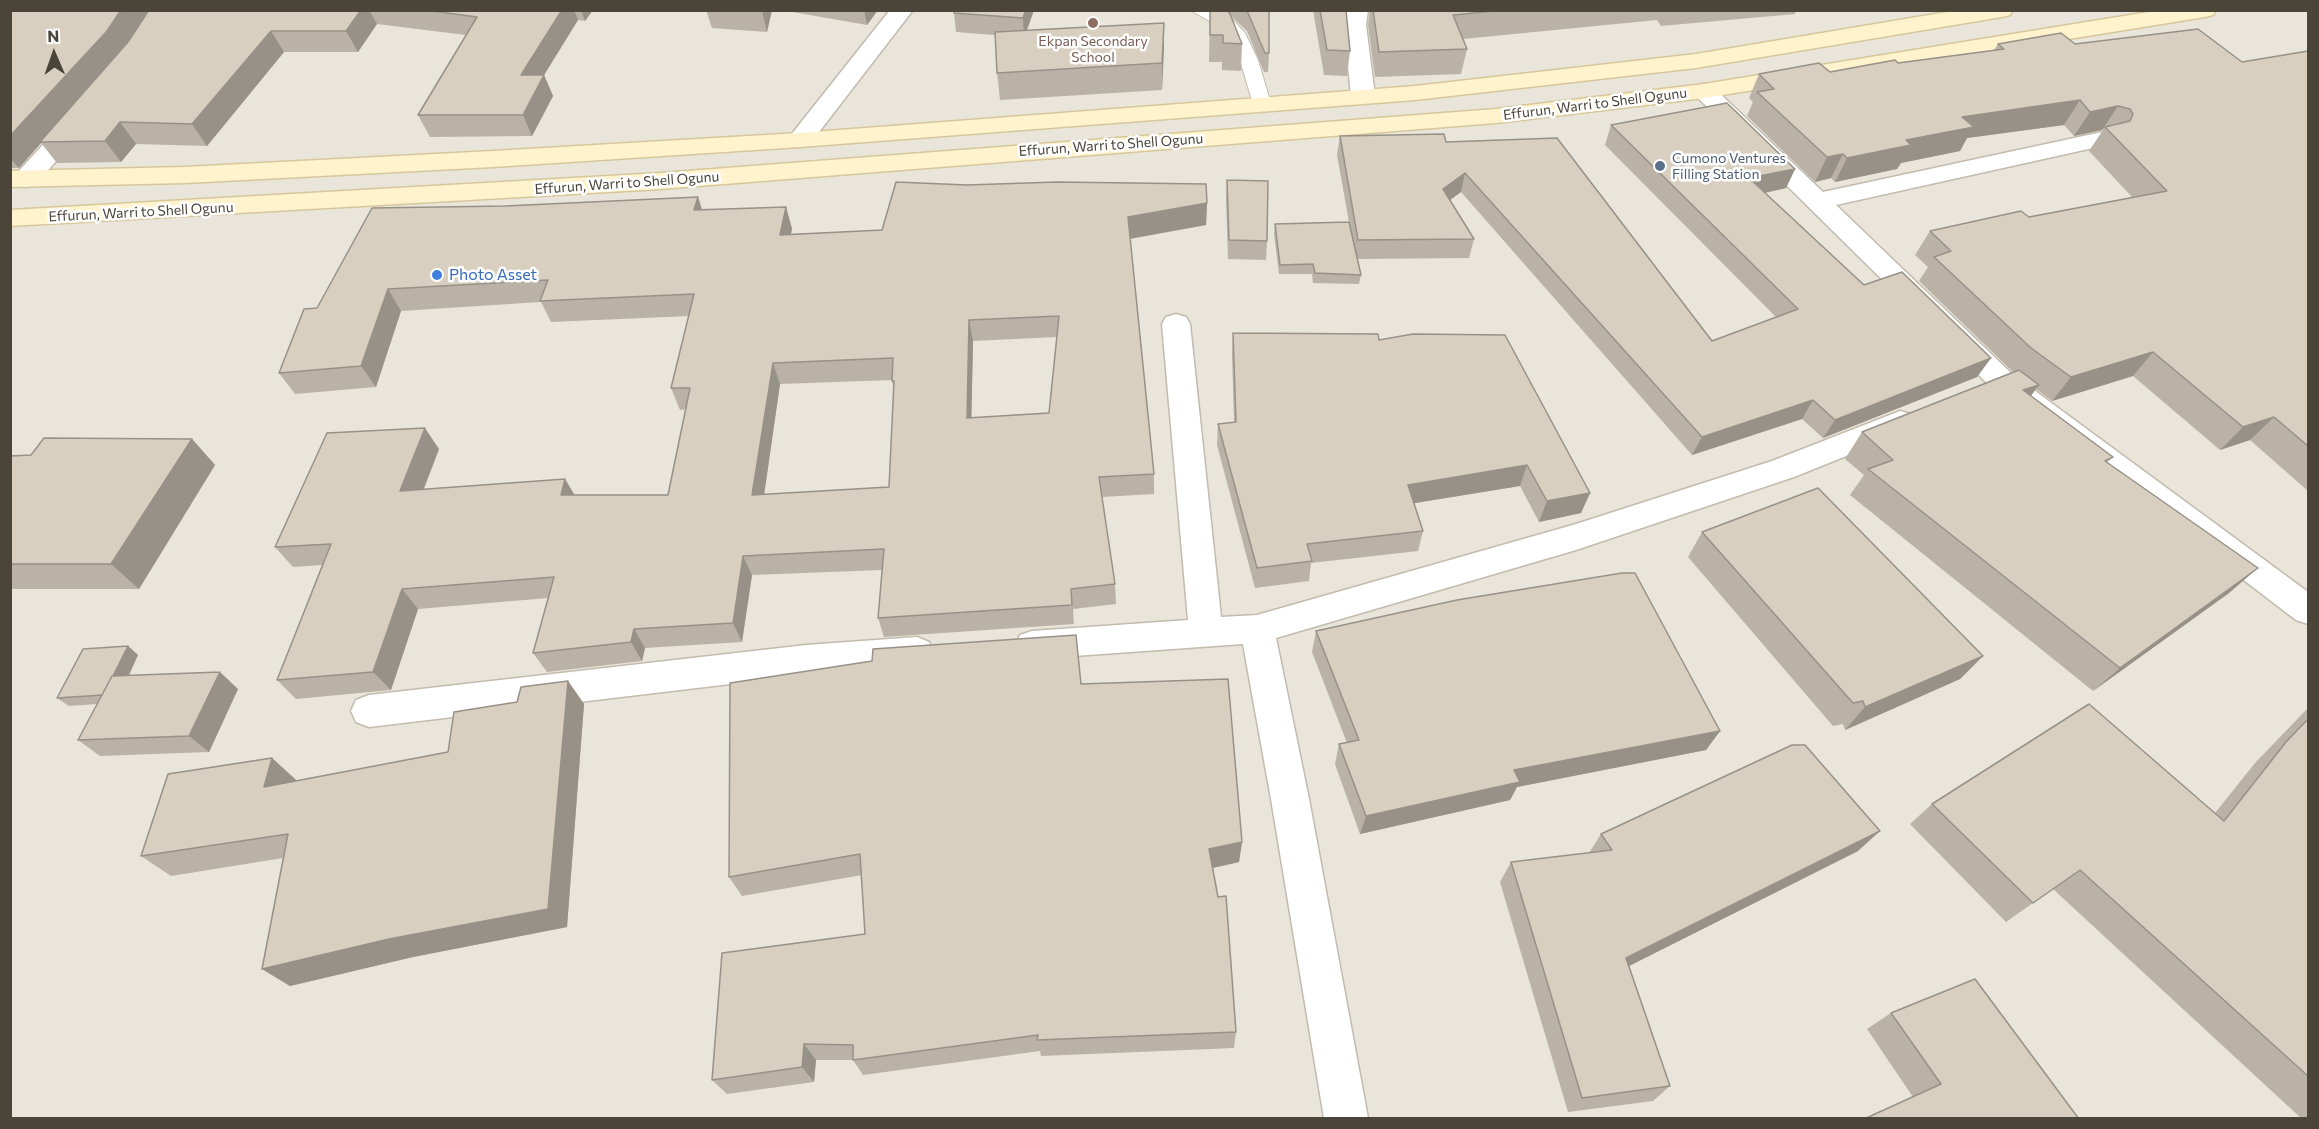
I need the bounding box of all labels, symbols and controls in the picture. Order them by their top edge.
marker: Ekpan Secondary School [1086,16,1100,30]
north arrow [24,24,84,84]
text: N [47,26,60,45]
place label: Ekpan Secondary School [1038,33,1148,66]
street label: Effurun, Warri to Shell Ogunu [1502,84,1688,124]
street label: Effurun, Warri to Shell Ogunu [1018,130,1204,160]
place label: Cumono Ventures Filling Station [1672,150,1786,182]
marker: Cumono Ventures Filling Station [1653,159,1667,173]
street label: Effurun, Warri to Shell Ogunu [534,168,720,198]
street label: Effurun, Warri to Shell Ogunu [48,199,234,225]
place label: Photo Asset [449,265,537,285]
marker: Photo Asset [430,268,444,282]

